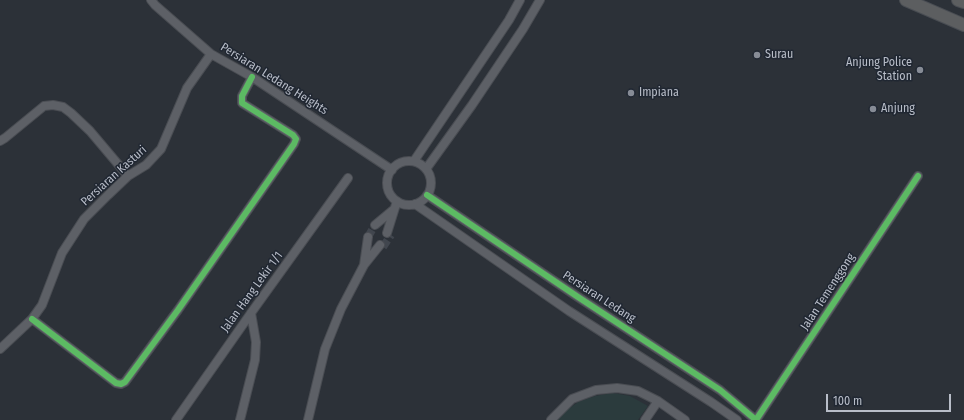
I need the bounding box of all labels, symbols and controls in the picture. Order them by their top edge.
street label: Persiaran Ledang Heights [218,40,330,118]
place label: Surau [765,48,793,62]
marker: Surau [752,50,762,60]
place label: Anjung Police Station [846,56,912,84]
marker: Anjung Police Station [915,65,925,75]
place label: Impiana [639,86,679,100]
marker: Impiana [626,88,636,98]
place label: Anjung [881,102,915,116]
marker: Anjung [868,104,878,114]
street label: Persiaran Kasturi [78,143,150,209]
street label: Jalan Hang Lekir 1/1 [218,249,286,335]
street label: Jalan Temenggong [798,251,858,333]
street label: Persiaran Ledang [560,268,638,326]
scale bar [828,386,953,412]
text: 100 m [833,394,862,408]

